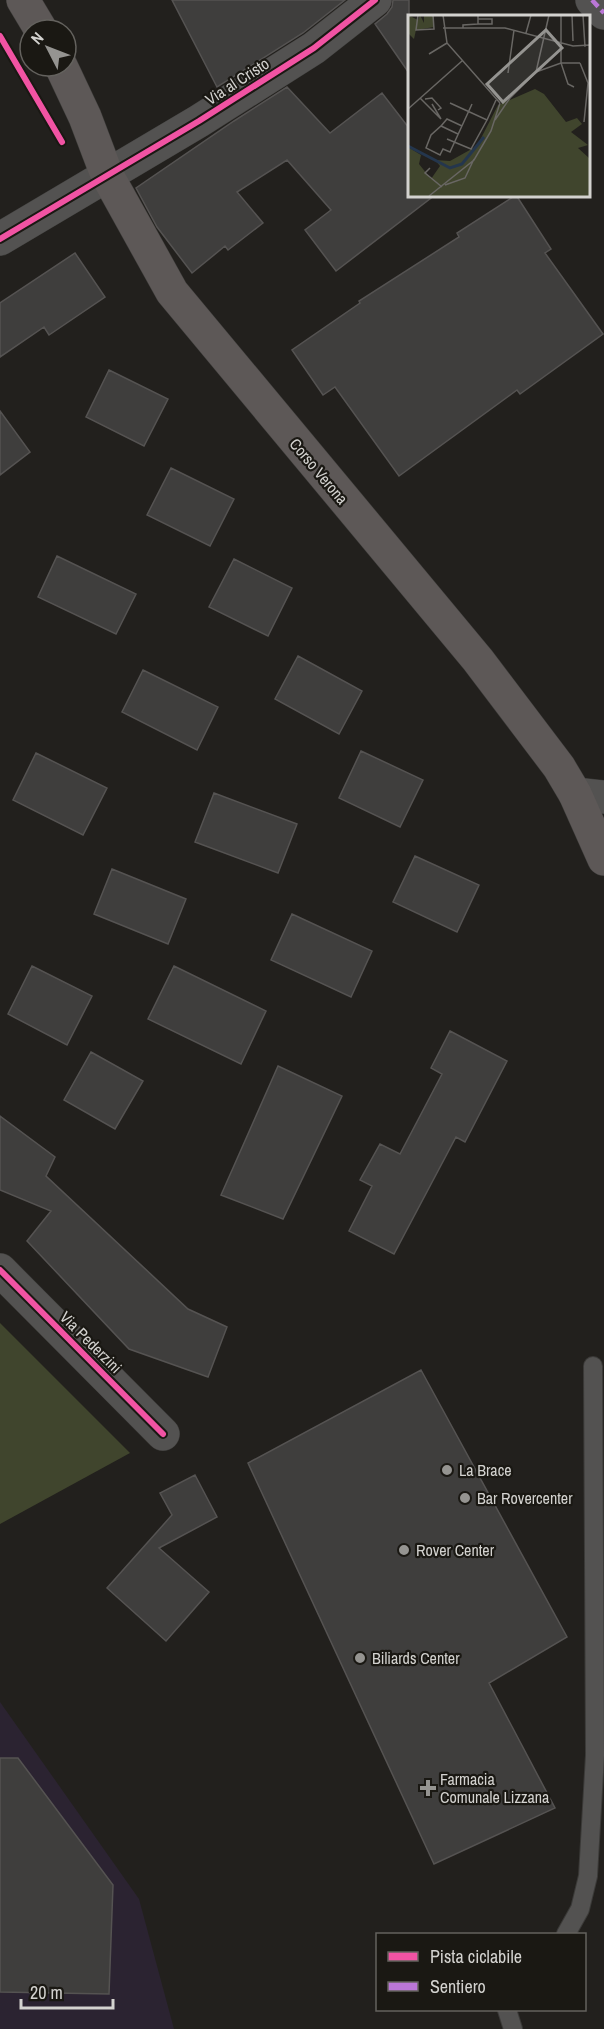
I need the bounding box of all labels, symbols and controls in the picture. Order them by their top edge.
inset map [408,15,589,196]
north arrow [18,18,78,78]
text: N [26,27,48,49]
street label: Via al Cristo [201,52,273,110]
street label: Corso Verona [285,433,354,509]
street label: Via Pederzini [55,1306,127,1378]
place label: La Brace [459,1459,512,1481]
marker: La Brace [440,1463,454,1477]
place label: Bar Rovercenter [477,1487,573,1509]
marker: Bar Rovercenter [458,1491,472,1505]
place label: Rover Center [416,1539,495,1561]
marker: Rover Center [397,1543,411,1557]
place label: Biliards Center [372,1647,460,1669]
marker: Biliards Center [353,1651,367,1665]
place label: Farmacia Comunale Lizzana [440,1768,550,1808]
marker: Farmacia Comunale Lizzana [421,1781,435,1795]
legend [376,1933,586,2011]
text: Pista ciclabile [430,1944,522,1969]
scale bar [21,1972,112,2010]
text: Sentiero [430,1974,486,1999]
text: 20 m [30,1980,63,2005]

